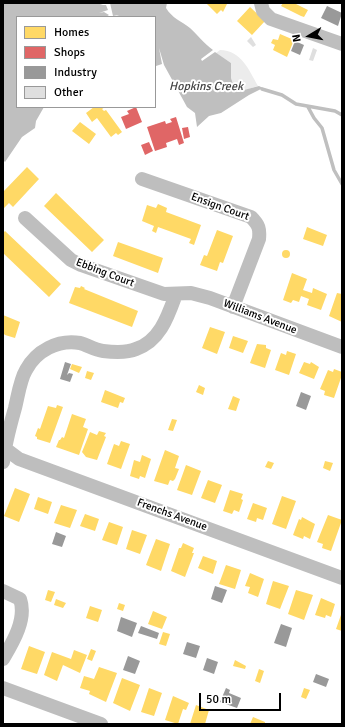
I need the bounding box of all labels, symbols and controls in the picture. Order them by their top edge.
legend [16,16,156,108]
north arrow [289,16,329,56]
text: Homes [54,25,89,40]
text: N [290,33,304,43]
text: Shops [54,45,85,60]
text: Industry [54,65,97,80]
water label: Hopkins Creek [169,80,243,94]
text: Other [54,85,83,100]
street label: Ensign Court [189,190,251,224]
street label: Ebbing Court [74,256,136,290]
street label: Williams Avenue [221,297,299,337]
street label: Frenchs Avenue [135,496,209,534]
scale bar [201,685,283,711]
text: 50 m [206,692,231,707]

